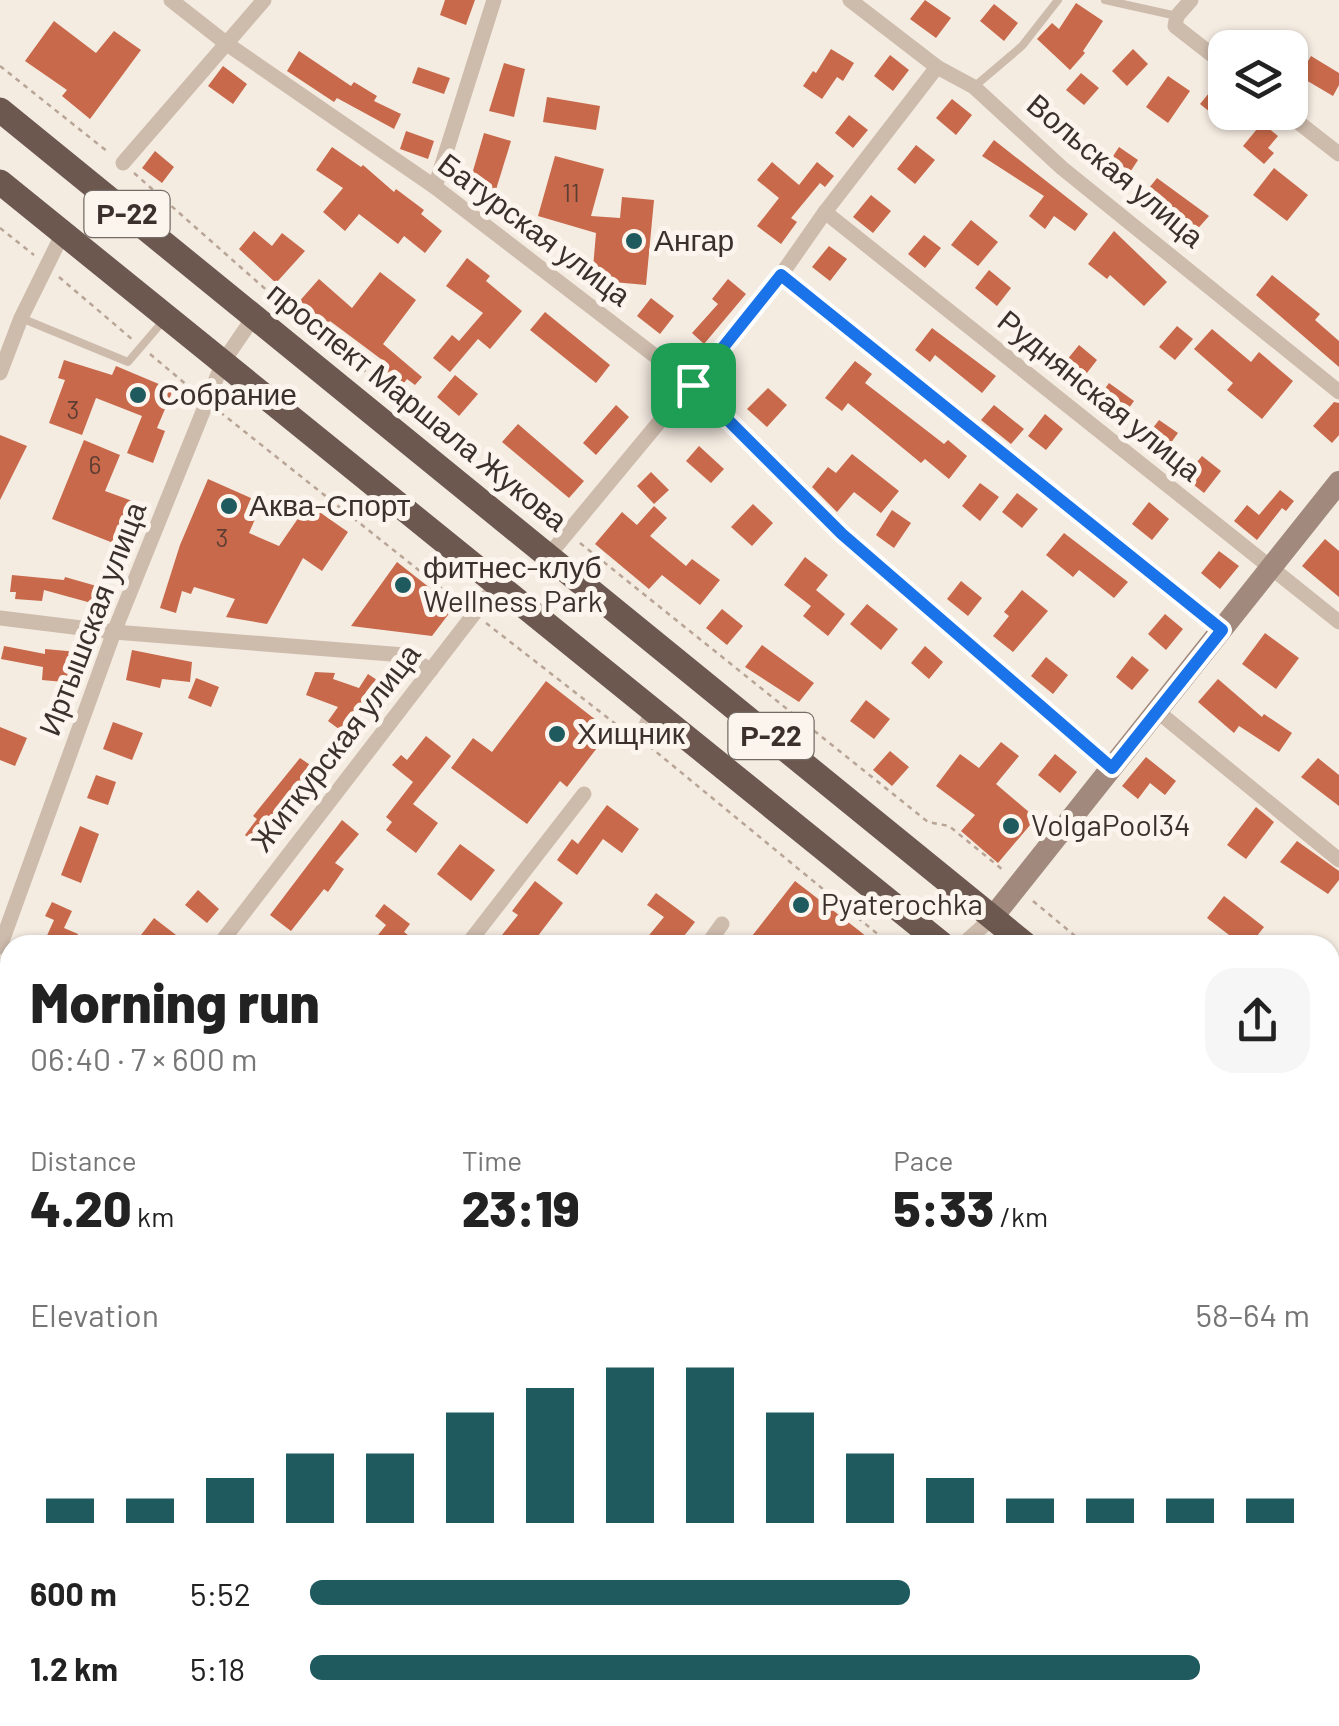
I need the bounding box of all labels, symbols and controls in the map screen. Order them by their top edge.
map controls [1208,30,1308,130]
button: layers [1208,30,1308,130]
street label: Вольская улица [1021,85,1212,254]
street label: Батурская улица [432,144,639,313]
house number: 11 [562,177,580,207]
road number: Р-22 [84,191,170,237]
place label: Ангар [654,221,734,257]
marker: Ангар [623,230,645,252]
street label: проспект Маршала Жукова [261,273,576,538]
street label: Руднянская улица [991,301,1209,488]
pin [651,343,736,428]
icon: arrive [666,358,721,413]
place label: Собрание [158,375,297,411]
marker: Собрание [127,384,149,406]
house number: 3 [67,394,79,424]
house number: 6 [89,449,101,479]
place label: Аква-Спорт [249,486,411,522]
marker: Аква-Спорт [218,495,240,517]
street label: Иртышская улица [30,496,152,740]
house number: 3 [216,522,228,552]
place label: фитнес-клуб Wellness Park [423,548,603,618]
marker: фитнес-клуб Wellness Park [392,574,414,596]
street label: Житкурская улица [242,636,427,858]
road number: Р-22 [728,713,814,759]
place label: Хищник [577,714,686,750]
marker: Хищник [546,723,568,745]
place label: VolgaPool34 [1031,806,1191,842]
marker: VolgaPool34 [1000,815,1022,837]
place label: Pyaterochka [821,885,983,921]
marker: Pyaterochka [790,894,812,916]
text: Morning run [30,968,320,1034]
button: share [1205,968,1310,1073]
text: 06:40 · 7 × 600 m [30,1039,258,1077]
text: Distance [30,1143,137,1177]
text: Time [462,1143,522,1177]
text: Pace [893,1143,954,1177]
text: 4.20 [30,1177,132,1237]
text: 23:19 [462,1177,580,1237]
text: 5:33 [893,1177,994,1237]
text: km [132,1199,174,1233]
text: /km [994,1199,1048,1233]
text: Elevation [30,1295,159,1333]
text: 58–64 m [1196,1295,1310,1333]
text: 600 m [30,1574,117,1612]
text: 5:52 [190,1574,251,1612]
text: 1.2 km [30,1649,118,1687]
text: 5:18 [190,1649,245,1687]

